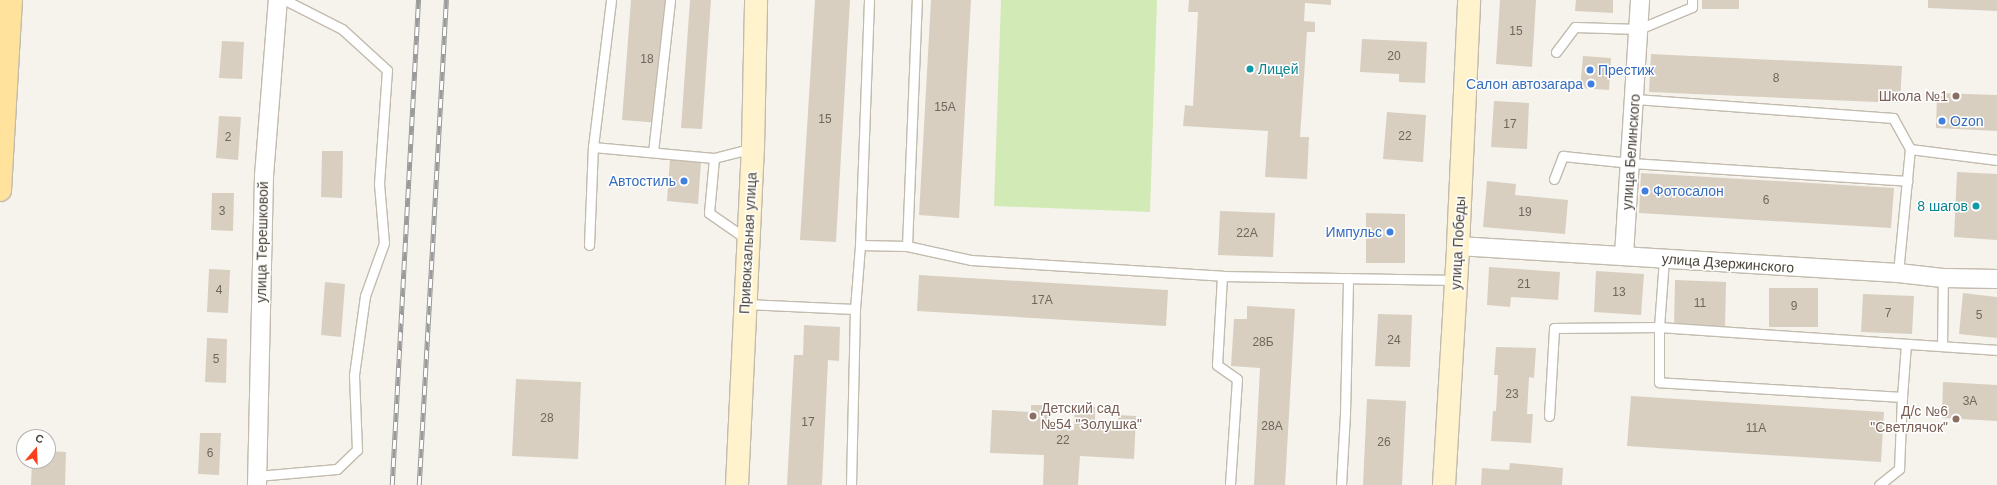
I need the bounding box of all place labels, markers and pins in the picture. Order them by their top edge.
place label: Лицей [1258,61,1298,77]
place label: Престиж [1598,62,1654,78]
marker: Лицей [1245,64,1255,74]
marker: Престиж [1585,65,1595,75]
place label: Салон автозагара [1466,76,1583,92]
marker: Салон автозагара [1586,79,1596,89]
place label: Школа №1 [1879,88,1948,104]
marker: Школа №1 [1951,91,1961,101]
place label: Ozon [1950,113,1983,129]
marker: Ozon [1937,116,1947,126]
place label: Автостиль [609,173,676,189]
marker: Автостиль [679,176,689,186]
place label: Фотосалон [1653,183,1724,199]
marker: Фотосалон [1640,186,1650,196]
place label: 8 шагов [1917,198,1968,214]
marker: 8 шагов [1971,201,1981,211]
place label: Импульс [1326,224,1382,240]
marker: Импульс [1385,227,1395,237]
place label: Детский сад №54 "Золушка" [1041,400,1142,432]
place label: Д/с №6 "Светлячок" [1870,403,1948,436]
marker: Детский сад №54 "Золушка" [1028,411,1038,421]
marker: Д/с №6 "Светлячок" [1951,414,1961,424]

